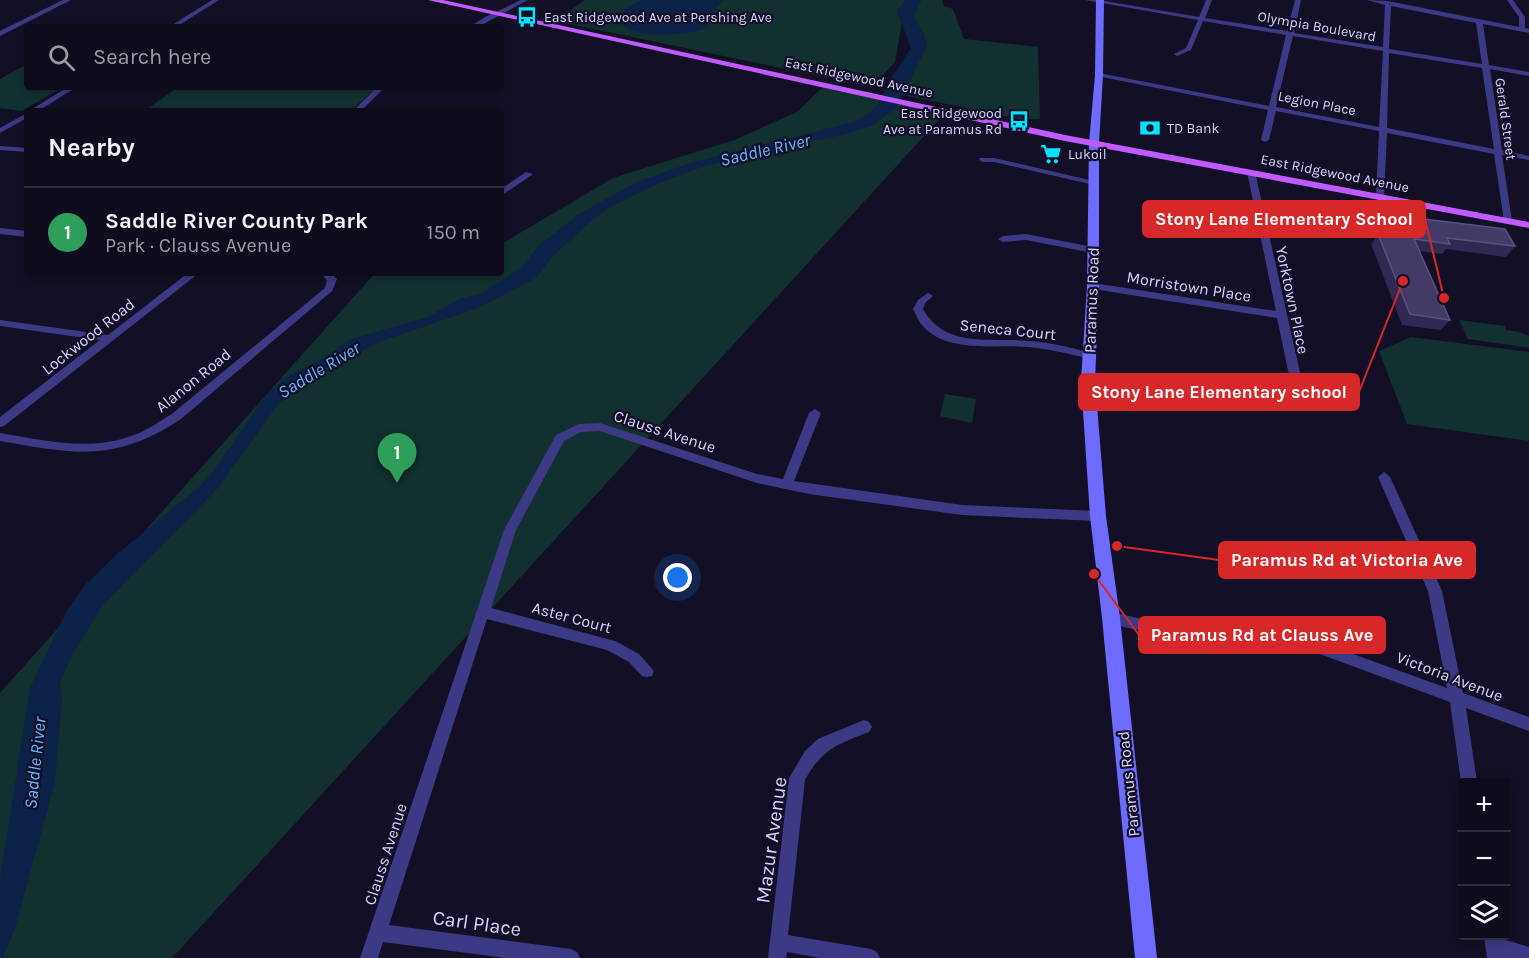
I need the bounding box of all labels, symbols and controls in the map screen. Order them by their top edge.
bus stop icon: East Ridgewood Ave at Pershing Ave [515,5,539,29]
street label: Olympia Boulevard [1256,8,1377,45]
place label: East Ridgewood Ave at Pershing Ave [544,9,772,26]
search box [24,24,504,90]
icon: search [45,41,78,74]
text: Search here [93,44,211,70]
street label: East Ridgewood Avenue [783,53,934,101]
street label: Gerald Street [1491,77,1520,161]
street label: Legion Place [1276,88,1357,119]
place label: East Ridgewood Ave at Paramus Rd [883,105,1002,138]
bus stop icon: East Ridgewood Ave at Paramus Rd [1007,109,1031,133]
bank icon: TD Bank [1138,116,1162,140]
place label: TD Bank [1167,120,1219,137]
water label: Saddle River [718,129,813,171]
text: Nearby [48,132,135,163]
supermarket icon: Lukoil [1039,142,1063,166]
place label: Lukoil [1068,146,1107,163]
street label: East Ridgewood Avenue [1259,151,1411,196]
callout: Stony Lane Elementary School [1143,201,1425,237]
text: Saddle River County Park [105,208,368,234]
text: Stony Lane Elementary School [1155,208,1413,230]
text: 1 [64,221,71,244]
text: 150 m [427,221,480,244]
text: Park · Clauss Avenue [105,234,291,257]
street label: Yorktown Place [1272,244,1313,356]
street label: Paramus Road [1080,247,1103,353]
street label: Morristown Place [1125,267,1252,306]
street label: Lockwood Road [38,294,139,379]
street label: Seneca Court [959,315,1057,344]
water label: Saddle River [274,336,365,403]
street label: Alanon Road [152,344,235,416]
callout: Stony Lane Elementary school [1079,374,1359,410]
text: Stony Lane Elementary school [1091,381,1347,403]
street label: Clauss Avenue [611,406,718,457]
pin: 1 [378,434,416,483]
callout: Paramus Rd at Victoria Ave [1219,542,1475,578]
text: Paramus Rd at Victoria Ave [1231,549,1463,571]
your location [663,563,692,592]
street label: Aster Court [530,598,614,637]
callout: Paramus Rd at Clauss Ave [1139,617,1385,653]
text: Paramus Rd at Clauss Ave [1151,624,1373,646]
street label: Victoria Avenue [1394,647,1506,706]
water label: Saddle River [19,715,51,810]
street label: Paramus Road [1114,730,1143,838]
street label: Mazur Avenue [751,775,792,905]
map controls [1457,778,1511,940]
button: + [1457,778,1511,832]
street label: Clauss Avenue [360,801,411,908]
button: − [1457,832,1511,886]
button: layers [1457,886,1511,940]
street label: Carl Place [431,906,523,941]

